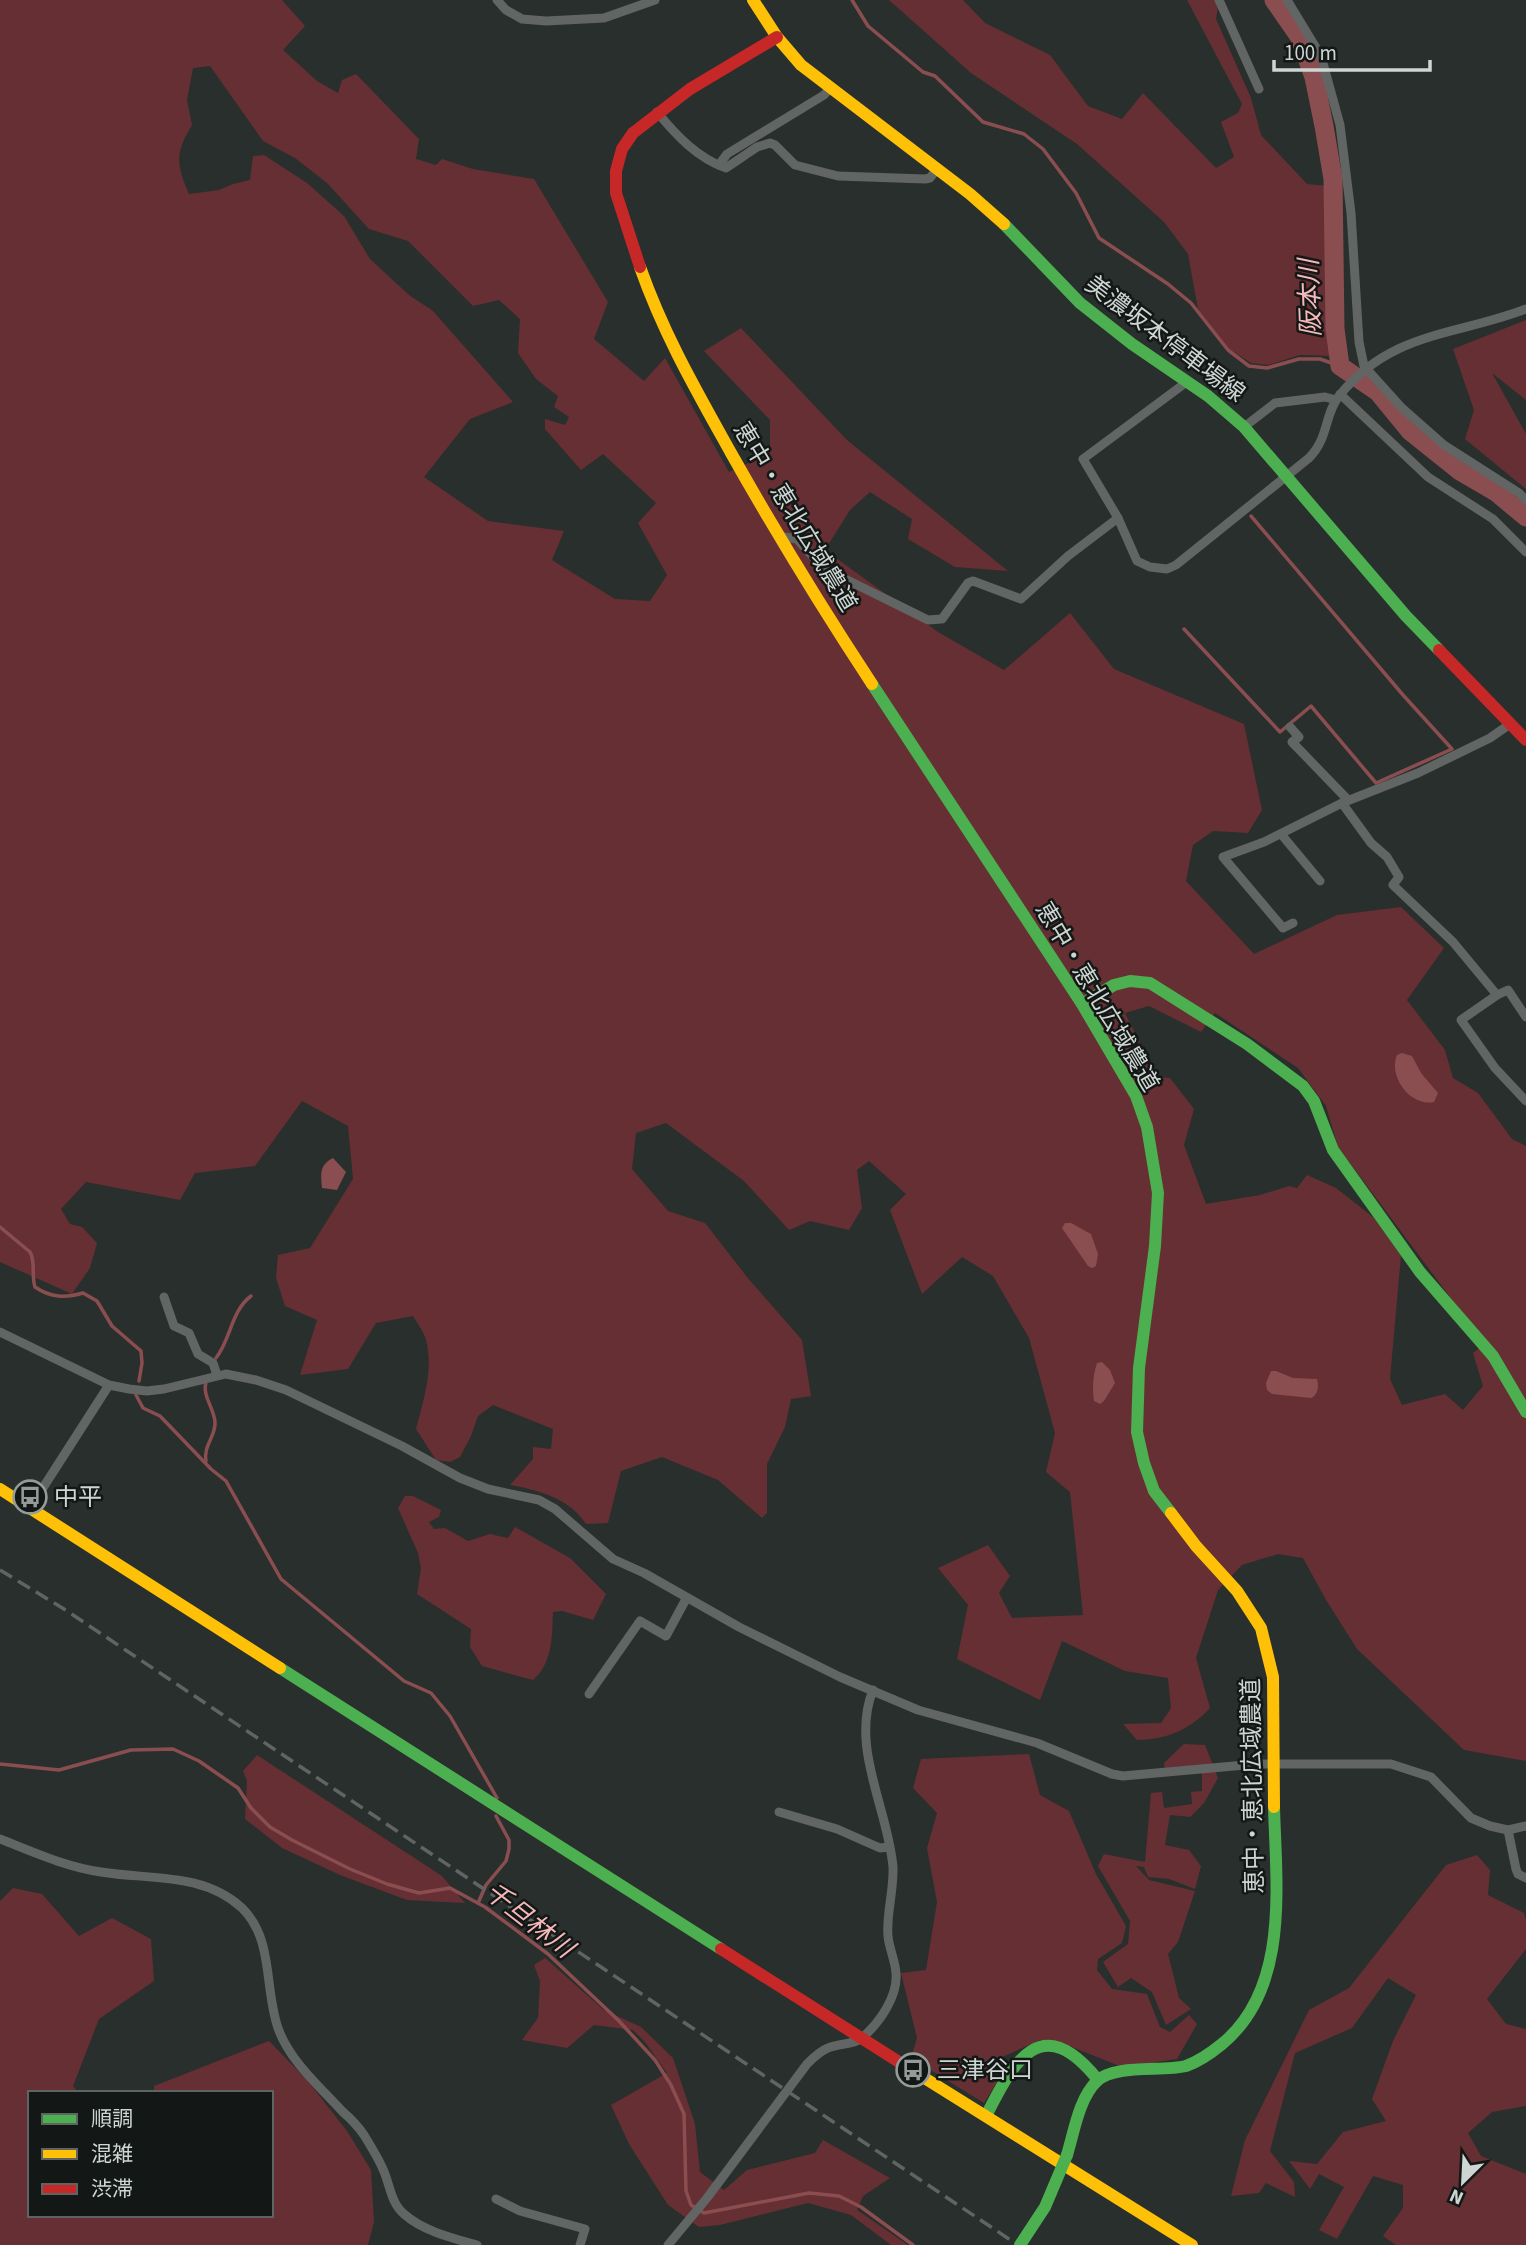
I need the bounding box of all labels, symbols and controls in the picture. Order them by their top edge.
scale bar [1274,28,1430,72]
text: 100 m [1284,38,1337,68]
water label: 阪本川 [1290,255,1330,338]
street label: 美濃坂本停車場線 [1078,267,1252,411]
street label: 恵中・恵北広域農道 [724,415,866,619]
street label: 恵中・恵北広域農道 [1026,895,1168,1099]
bus stop icon: 中平 [11,1478,49,1516]
place label: 中平 [54,1480,102,1515]
street label: 恵中・恵北広域農道 [1234,1678,1272,1894]
water label: 千旦林川 [477,1873,584,1968]
bus stop icon: 三津谷口 [894,2051,932,2089]
place label: 三津谷口 [937,2053,1033,2088]
legend [28,2091,273,2217]
text: 順調 [91,2104,133,2134]
text: 混雑 [91,2139,133,2169]
north arrow [1428,2147,1498,2217]
text: 渋滞 [91,2174,133,2204]
text: N [1445,2181,1468,2211]

